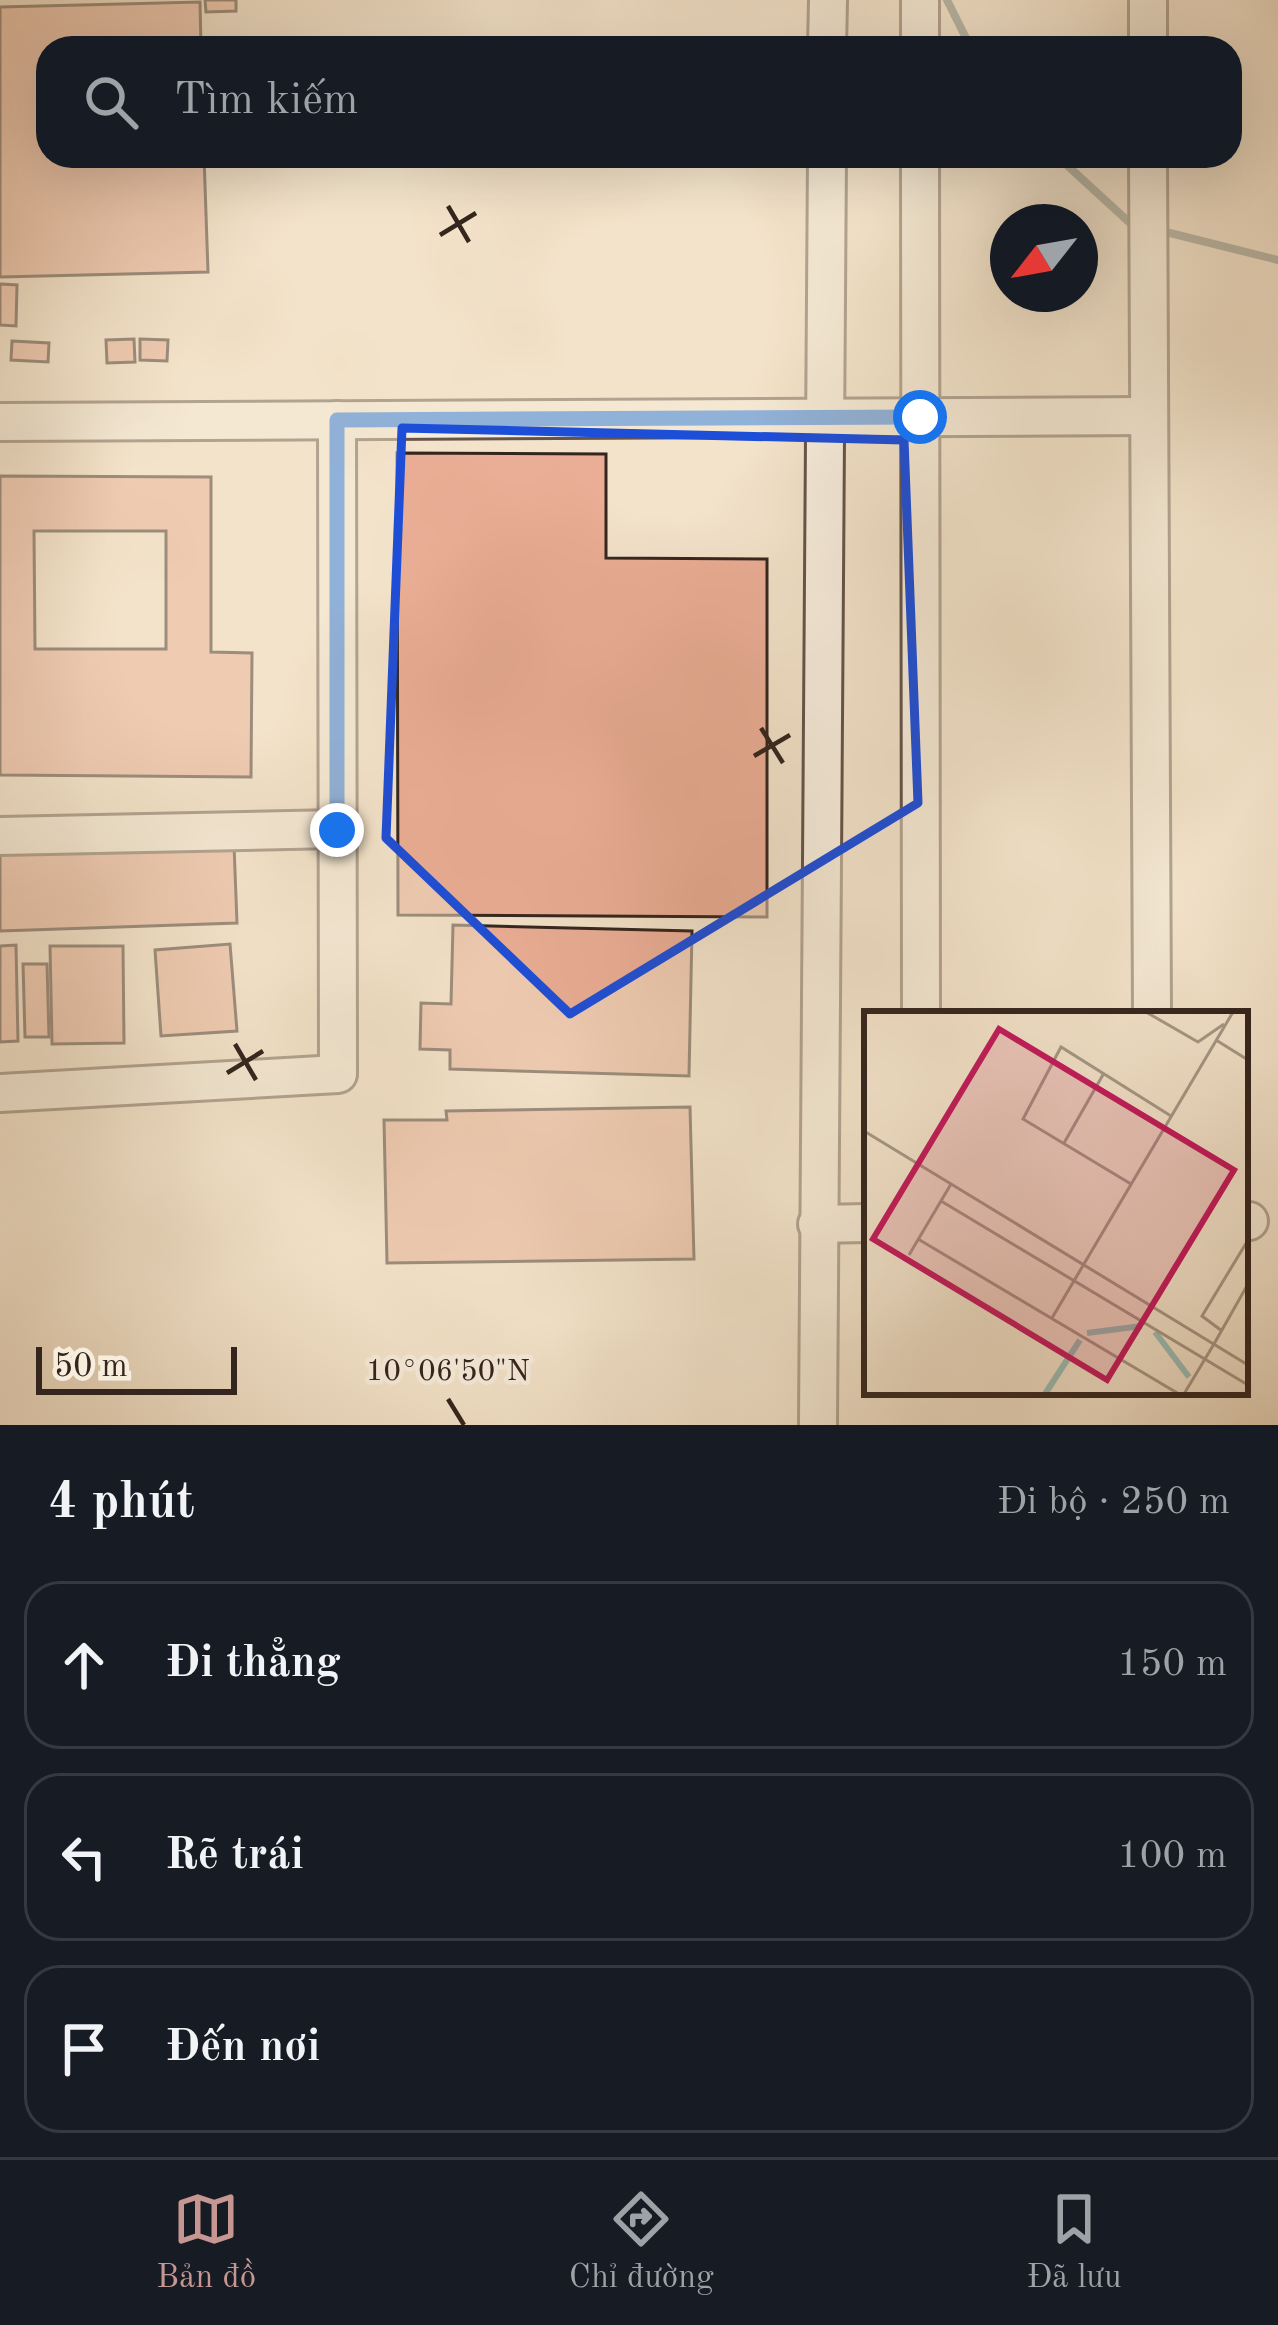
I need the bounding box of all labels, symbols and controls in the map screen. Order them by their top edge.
search box [36,36,1242,168]
icon: search [78,69,144,135]
text: Tìm kiếm [174,79,359,124]
north arrow [990,204,1098,312]
route start [893,390,947,444]
route end [310,803,364,857]
inset map [864,1011,1248,1395]
scale bar [36,1341,237,1394]
text: 50 m [54,1351,128,1384]
text: 10°06'50"N [366,1357,530,1387]
text: 4 phút [48,1478,195,1529]
text: Đi bộ · 250 m [997,1483,1230,1522]
icon: ahead [51,1632,117,1698]
text: Đi thẳng [165,1642,341,1687]
text: 150 m [1117,1645,1227,1684]
icon: left [51,1824,117,1890]
text: Rẽ trái [165,1834,304,1879]
text: 100 m [1117,1837,1227,1876]
icon: arrive [51,2016,117,2082]
text: Đến nơi [165,2026,320,2071]
tab: Bản đồ [156,2186,256,2299]
tab: Chỉ đường [569,2186,714,2299]
tab: Đã lưu [1027,2186,1122,2299]

